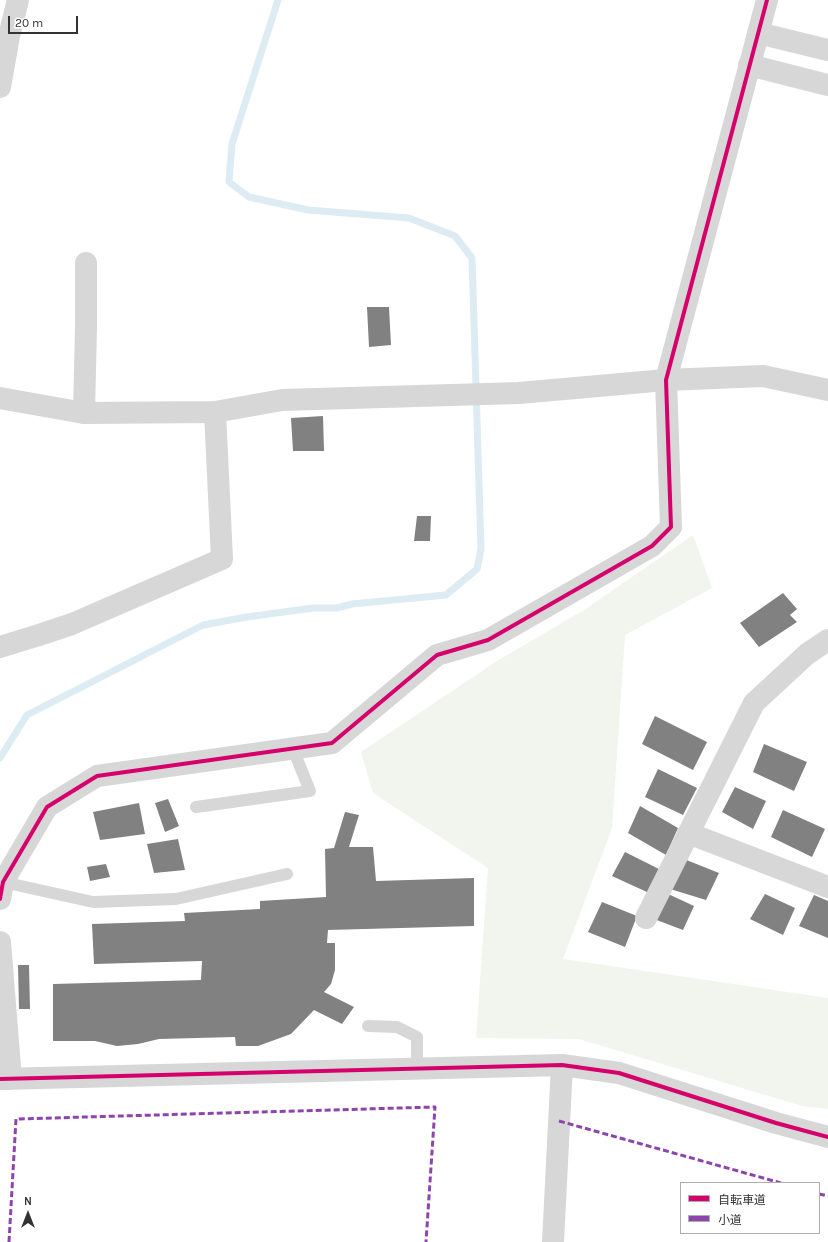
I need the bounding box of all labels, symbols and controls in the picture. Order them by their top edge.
scale bar [10,8,80,34]
text: 20 m [15,16,43,30]
legend [680,1182,820,1234]
text: 自転車道 [718,1193,766,1207]
north arrow [8,1194,48,1234]
text: N [24,1195,32,1208]
text: 小道 [718,1213,742,1227]

